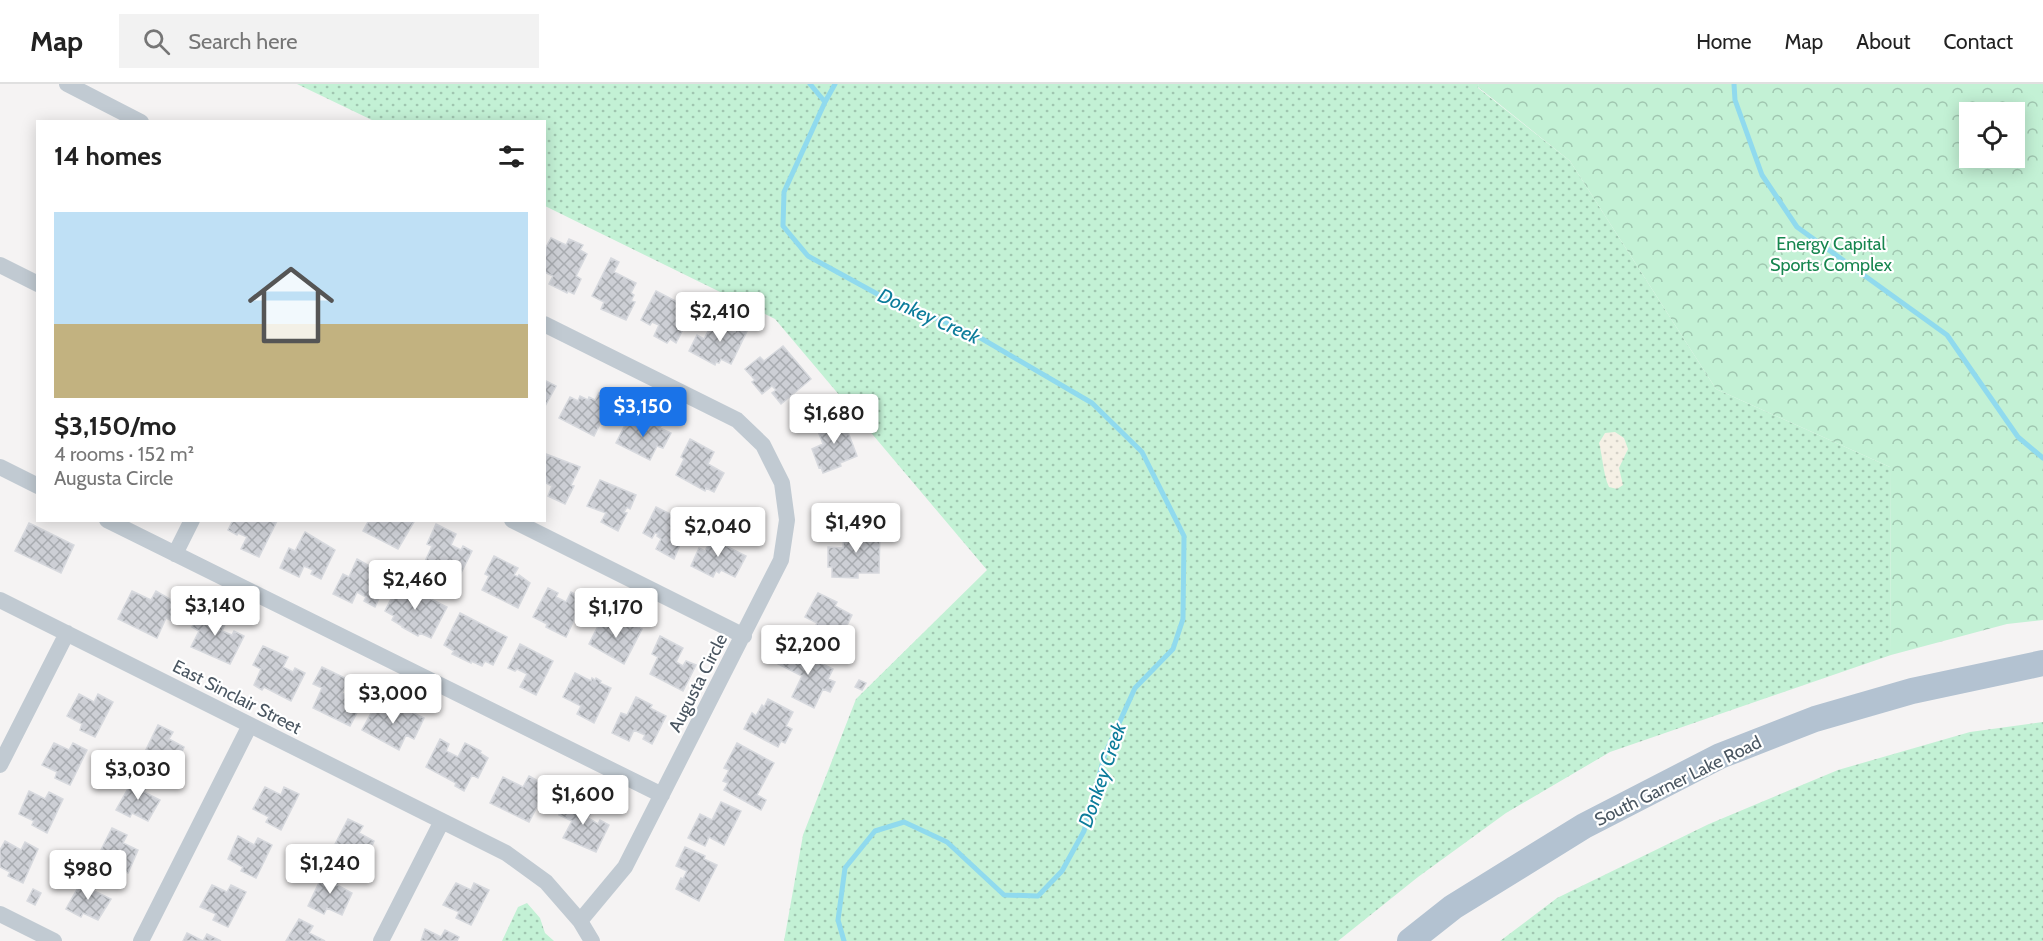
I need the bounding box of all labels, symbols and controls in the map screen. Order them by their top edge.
search box [119,14,539,68]
text: Map [30,24,83,58]
icon: search [140,25,173,58]
text: Search here [188,28,297,55]
text: Home [1696,29,1752,54]
text: Map [1785,29,1823,54]
text: About [1856,29,1910,54]
text: Contact [1943,29,2013,54]
map controls [1959,102,2025,168]
button: locate [1959,102,2025,168]
text: 14 homes [54,140,162,172]
icon: filters [495,140,528,173]
park label: Energy Capital Sports Complex [1770,233,1892,276]
icon: home [237,251,345,359]
water label: Donkey Creek [874,283,985,350]
pin: $2,410 [671,292,769,343]
text: $2,410 [690,299,750,323]
pin: $3,150 [594,387,692,438]
text: $3,150 [614,394,672,418]
pin: $1,680 [785,394,883,445]
text: $1,680 [803,401,865,425]
text: $3,150/mo [54,410,176,442]
text: 4 rooms · 152 m² [54,442,194,466]
text: Augusta Circle [54,466,173,490]
pin: $1,490 [807,503,905,554]
pin: $2,040 [669,507,767,558]
text: $1,490 [825,510,887,534]
text: $2,040 [684,514,752,538]
pin: $2,460 [366,560,464,611]
text: $2,460 [383,567,447,591]
pin: $3,140 [166,586,264,637]
pin: $1,170 [567,588,665,639]
text: $3,140 [185,593,245,617]
text: $1,170 [589,595,643,619]
pin: $2,200 [759,625,857,676]
street label: Augusta Circle [664,630,732,736]
text: $2,200 [775,632,841,656]
street label: East Sinclair Street [169,655,305,739]
pin: $3,000 [344,674,442,725]
text: $3,000 [358,681,428,705]
water label: Donkey Creek [1073,718,1132,830]
street label: South Garner Lake Road [1591,731,1765,831]
pin: $3,030 [89,750,187,801]
text: $3,030 [105,757,171,781]
pin: $1,600 [534,775,632,826]
text: $1,600 [551,782,615,806]
pin: $1,240 [281,844,379,895]
pin: $980 [52,850,124,901]
text: $1,240 [300,851,360,875]
text: $980 [63,857,113,881]

